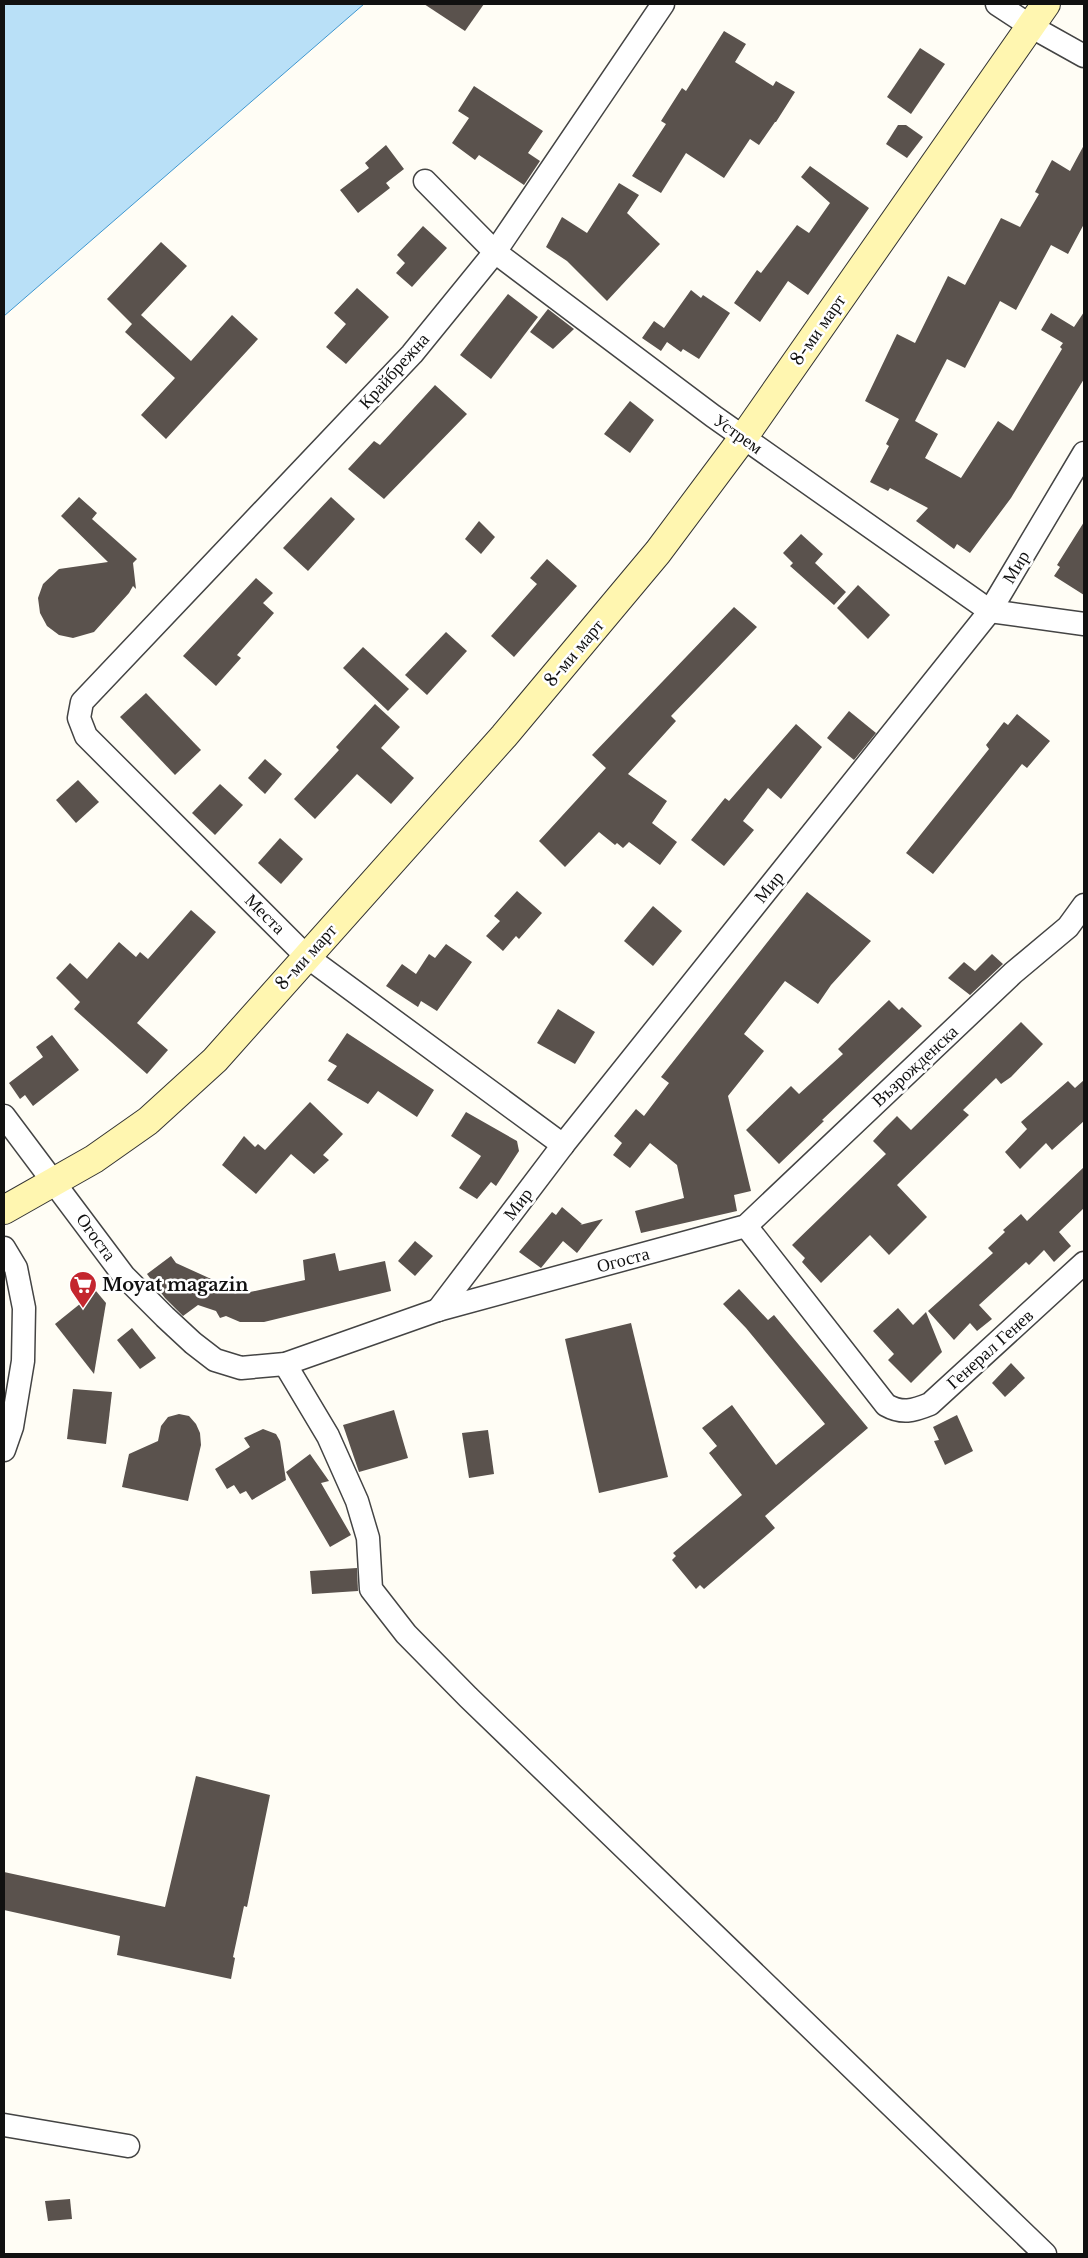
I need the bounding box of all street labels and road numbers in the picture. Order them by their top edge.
street label: 8-ми март [786,290,850,370]
street label: Крайбрежна [354,328,434,414]
street label: Устрем [709,409,767,459]
street label: Мир [998,546,1034,588]
street label: 8-ми март [539,615,609,691]
street label: Мир [750,867,788,907]
street label: Места [240,889,290,939]
street label: 8-ми март [271,919,341,995]
street label: Възрожденска [867,1021,963,1111]
street label: Мир [499,1184,537,1224]
street label: Огоста [71,1209,121,1265]
street label: Огоста [594,1242,652,1278]
street label: Генерал Генев [942,1304,1038,1394]

